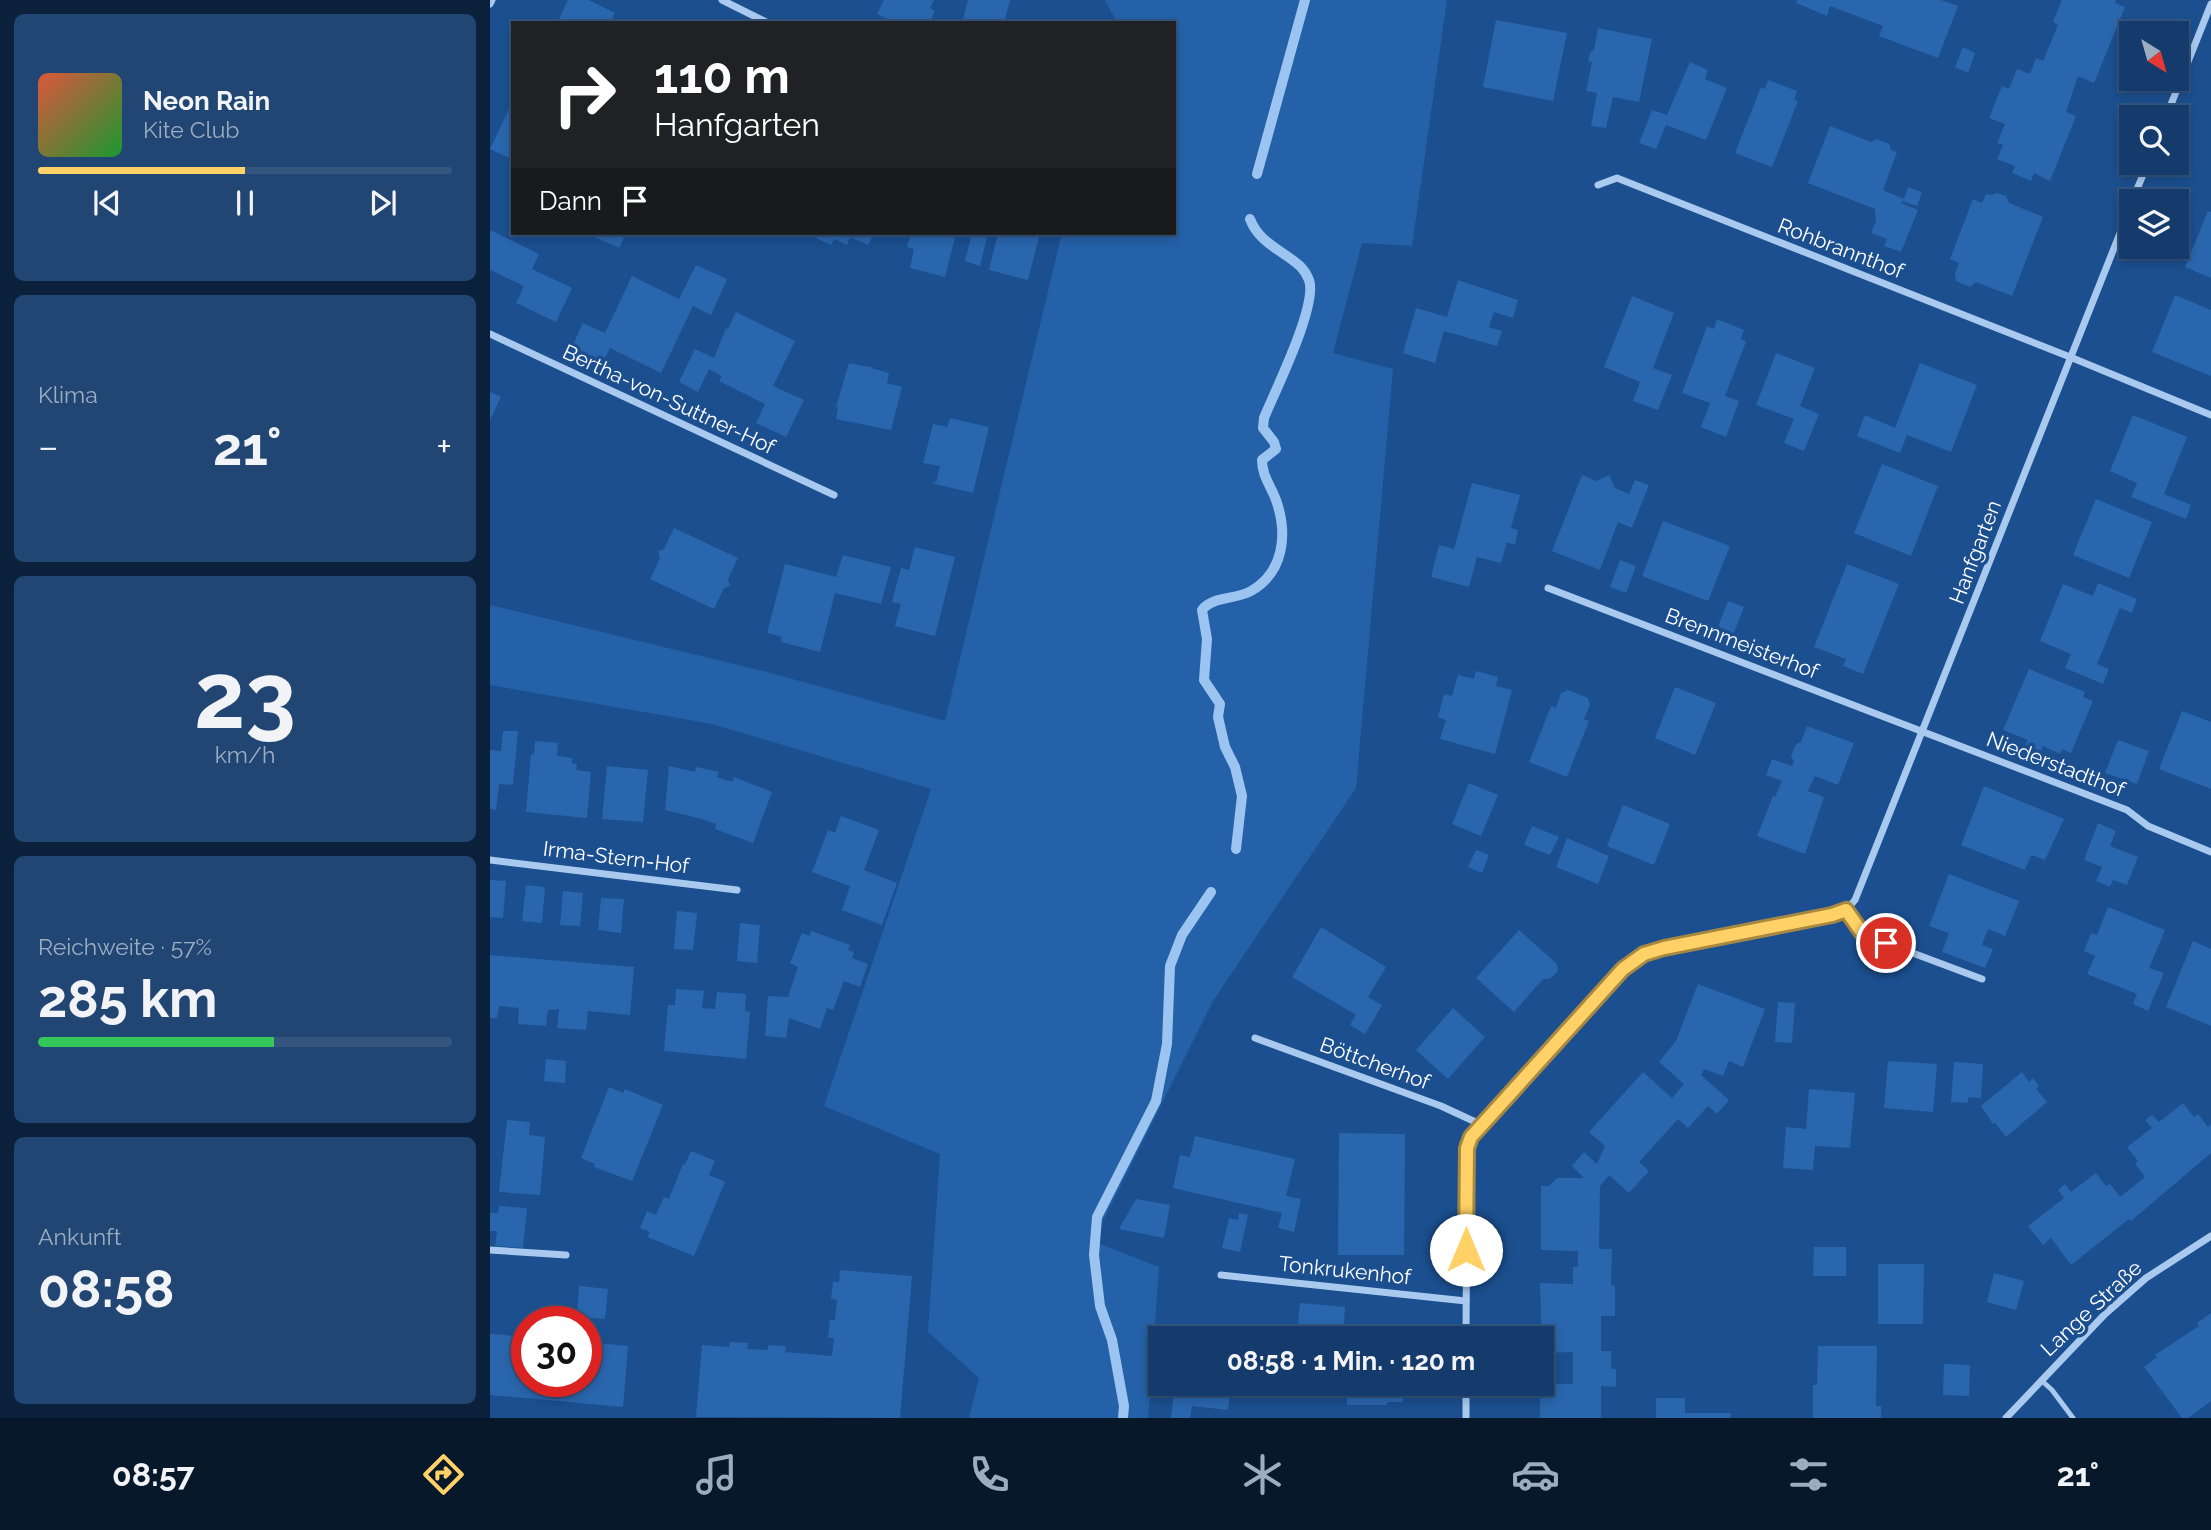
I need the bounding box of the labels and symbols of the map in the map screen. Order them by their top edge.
north arrow [2119,21,2189,91]
street label: Rohbrannthof [1775,213,1908,284]
street label: Bertha-von-Suttner-Hof [559,339,780,460]
street label: Hanfgarten [1944,497,2006,607]
street label: Brennmeisterhof [1662,602,1823,684]
street label: Niederstadthof [1983,726,2130,802]
street label: Irma-Stern-Hof [542,836,692,878]
pin [1856,913,1916,973]
street label: Böttcherhof [1317,1032,1434,1095]
position arrow [1429,1213,1503,1287]
street label: Tonkrukenhof [1278,1251,1413,1289]
street label: Lange Straße [2035,1255,2147,1361]
speed limit sign: 30 [511,1306,602,1397]

